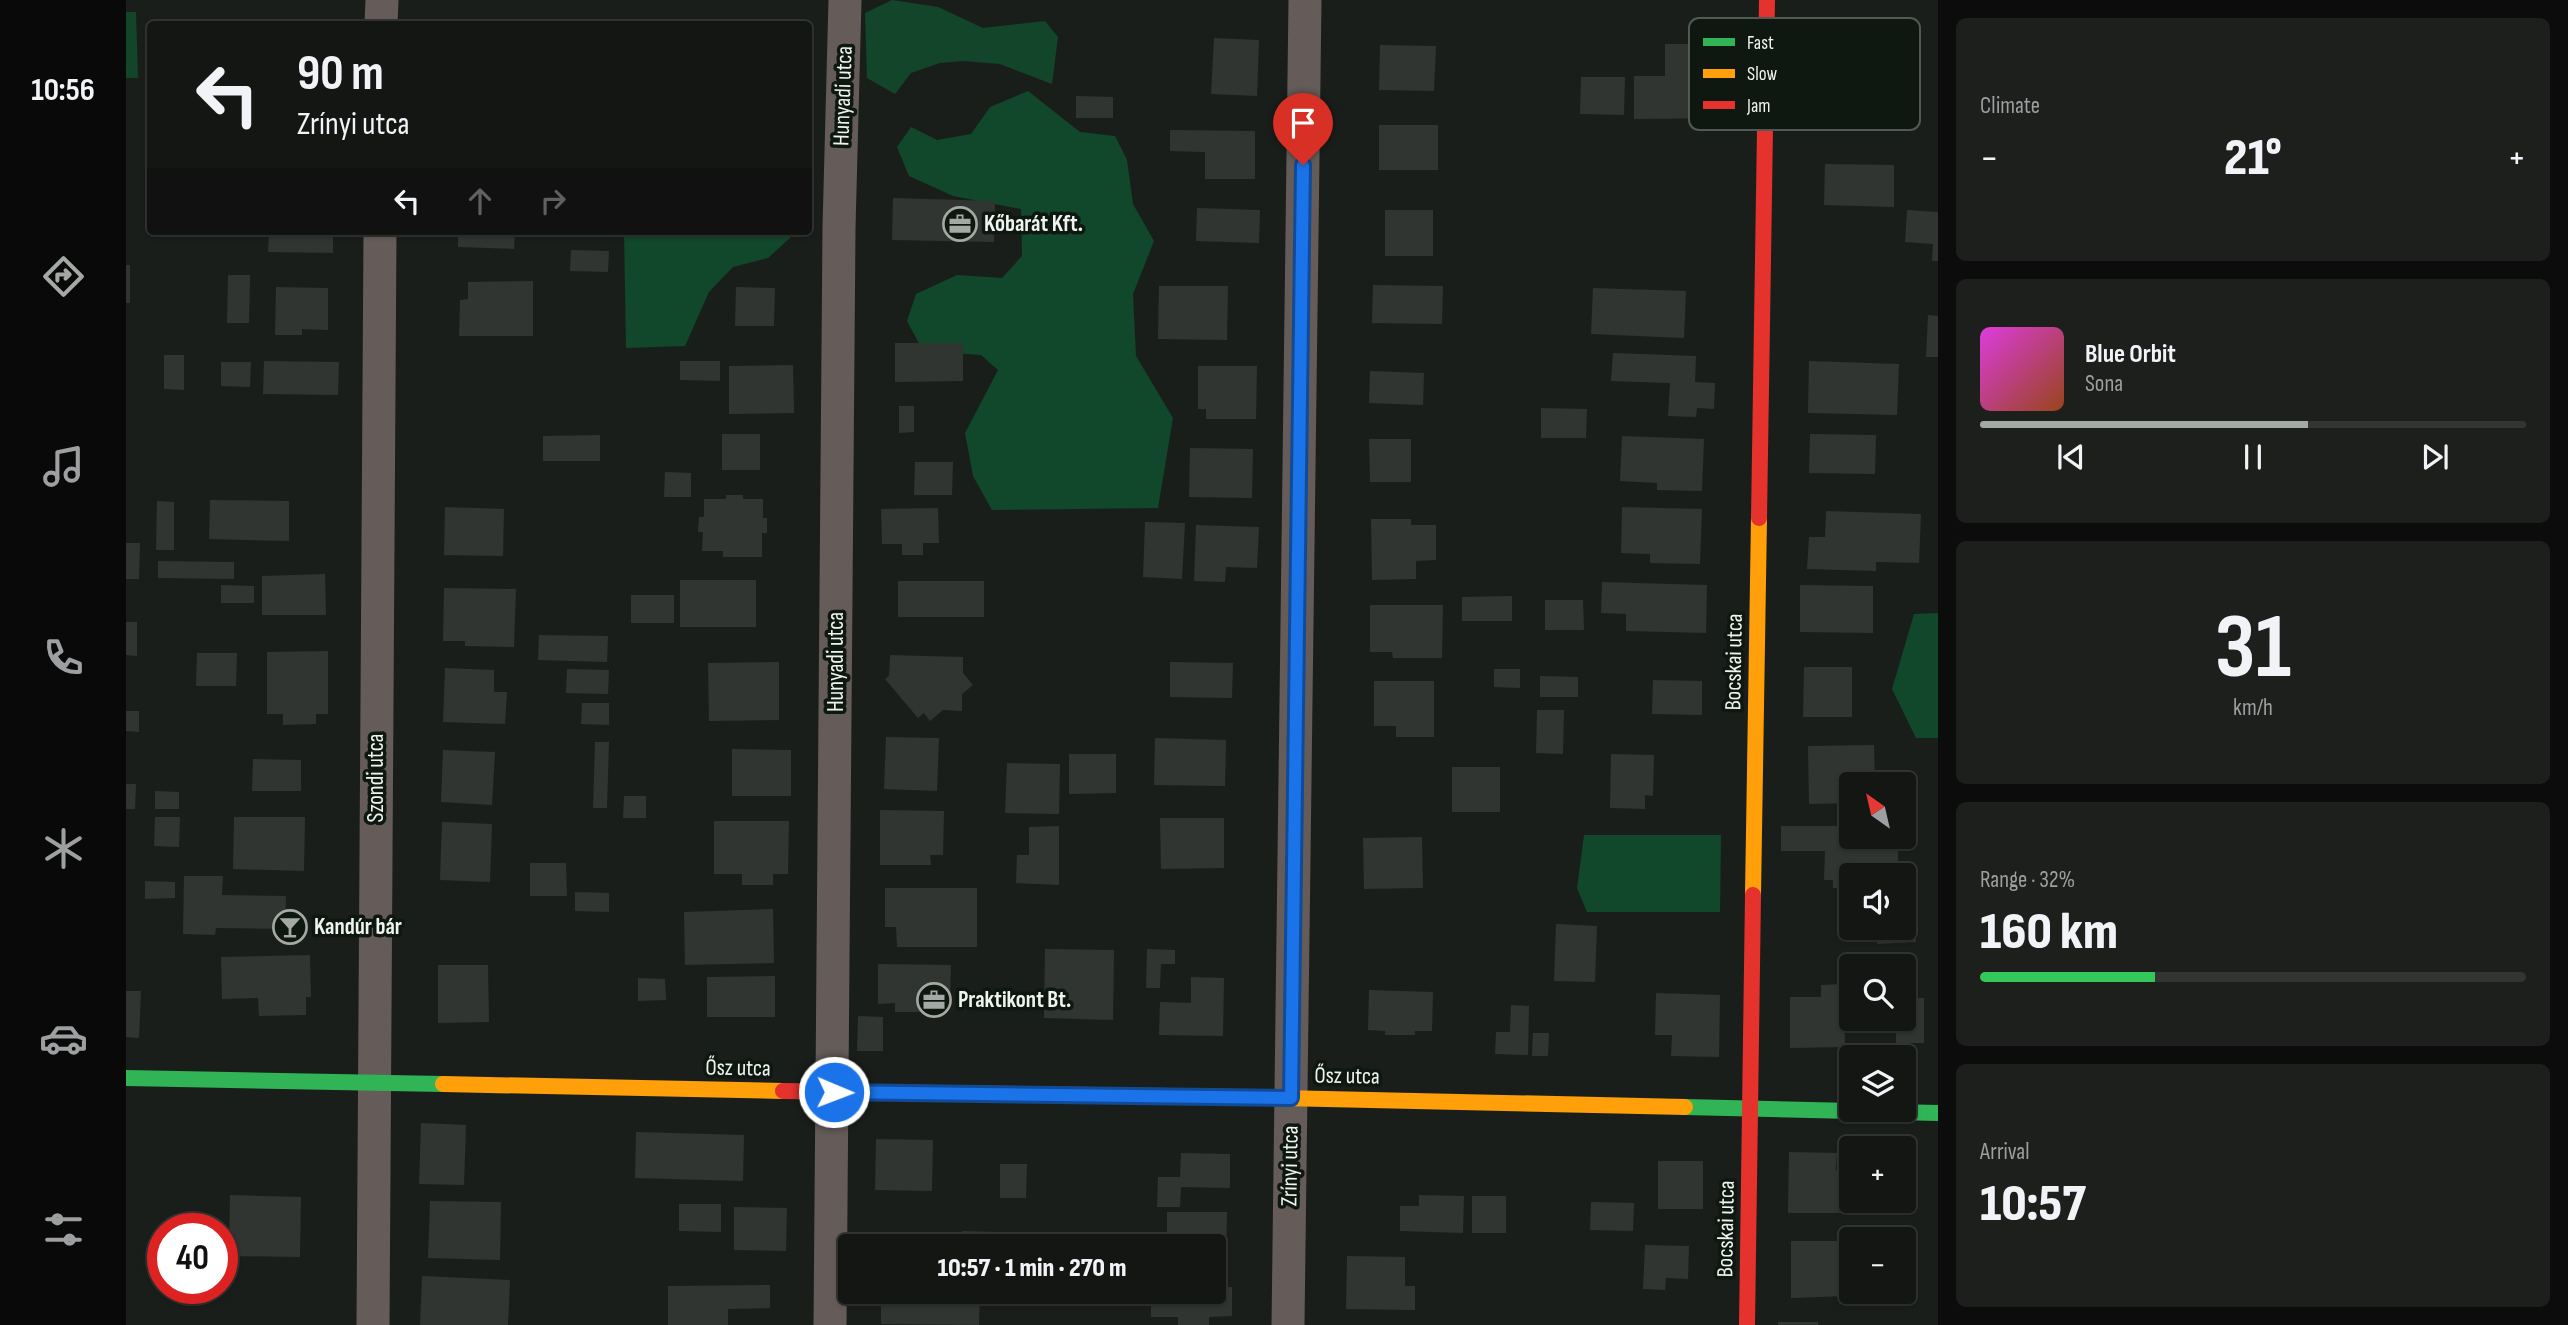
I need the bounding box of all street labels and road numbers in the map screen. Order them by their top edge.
street label: Hunyadi utca [827,45,859,147]
street label: Hunyadi utca [822,612,850,712]
street label: Bocskai utca [1719,613,1749,711]
street label: Szondi utca [362,734,390,822]
street label: Ősz utca [705,1053,771,1083]
street label: Ősz utca [1314,1061,1380,1091]
street label: Zrínyi utca [1275,1125,1305,1207]
street label: Bocskai utca [1711,1180,1741,1278]

